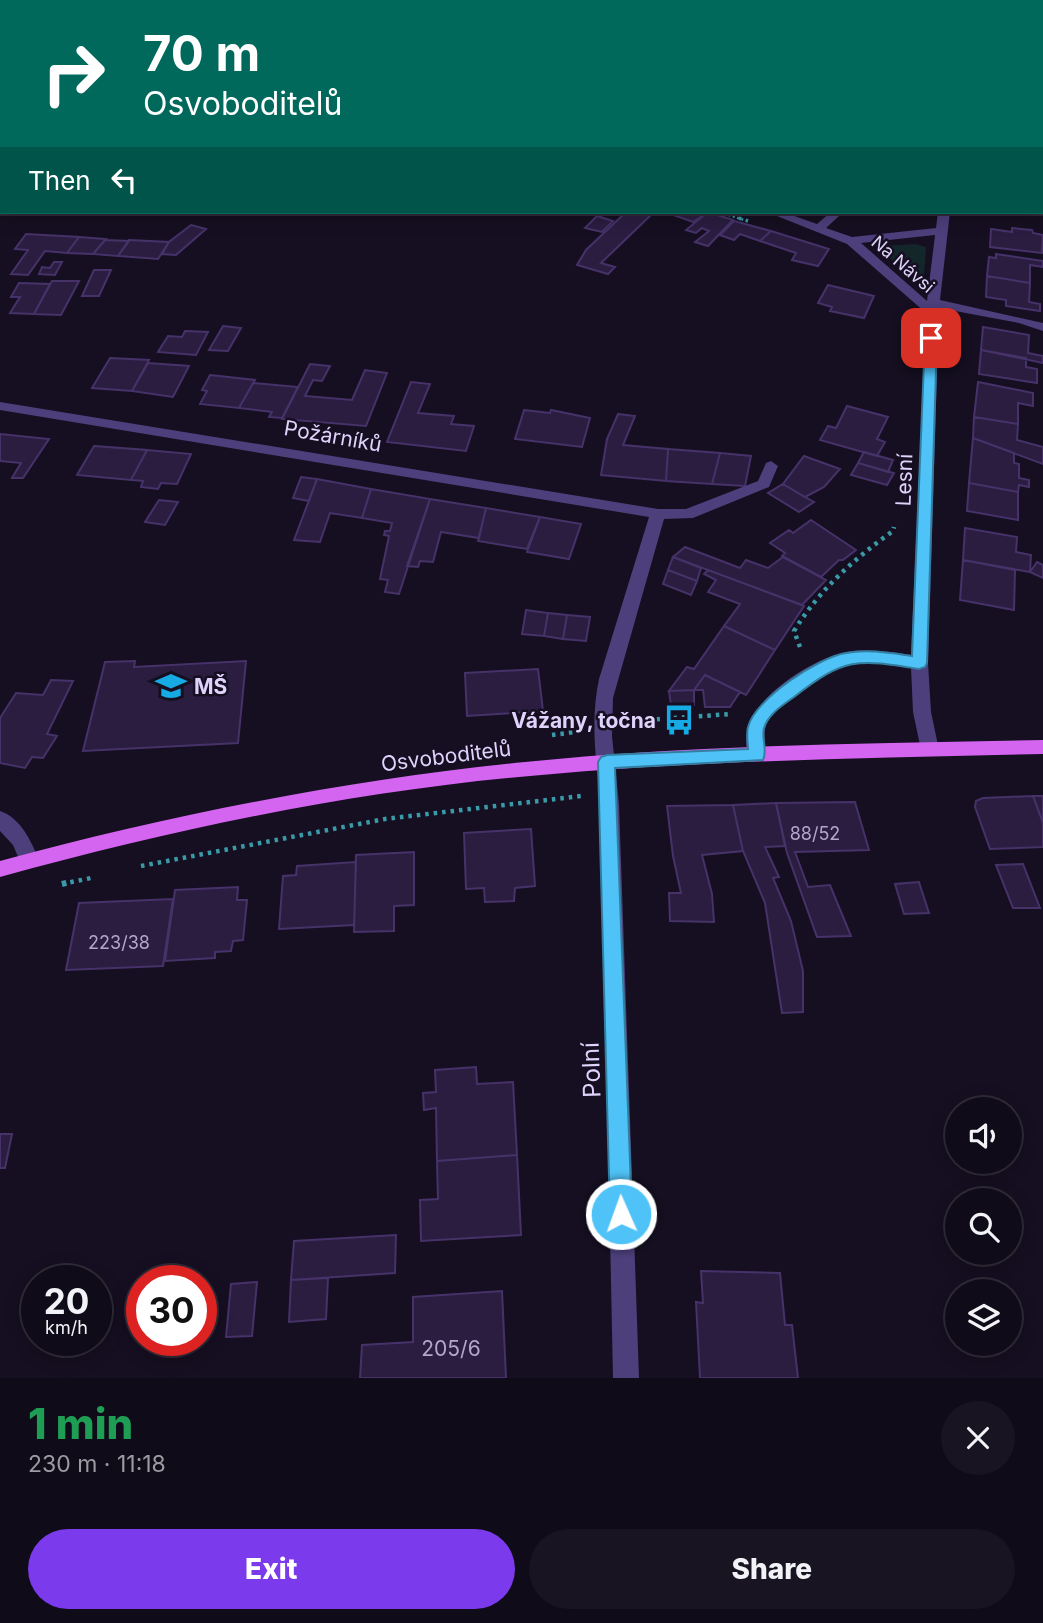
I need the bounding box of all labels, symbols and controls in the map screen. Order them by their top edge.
text: 70 m [143,24,260,83]
icon: right [28,28,119,119]
text: Osvoboditelů [143,84,343,123]
icon: left [105,161,143,199]
text: Then [28,165,91,196]
street label: Na Návsi [867,231,939,297]
pin [901,308,961,368]
icon: arrive [912,319,950,357]
street label: Požárníků [282,415,384,457]
street label: Lesní [891,452,917,507]
school or university icon: MŠ [154,669,188,703]
place label: MŠ [194,673,227,699]
bus stop icon: Vážany, točna [662,703,696,737]
place label: Vážany, točna [511,708,656,733]
street label: Osvoboditelů [379,736,513,776]
house number: 88/52 [790,823,840,844]
house number: 223/38 [88,932,150,953]
street label: Polní [576,1042,606,1098]
map controls [945,1097,1022,1356]
button: sound [945,1097,1022,1174]
position arrow [584,1177,658,1251]
button: search [945,1188,1022,1265]
speed limit sign: 30 [126,1265,217,1356]
button: layers [945,1279,1022,1356]
text: 20 [44,1280,89,1322]
text: km/h [45,1317,88,1338]
house number: 205/6 [421,1336,481,1361]
text: 1 min [28,1398,133,1449]
button: close [941,1401,1015,1475]
text: 230 m · 11:18 [28,1450,166,1478]
button: Exit [28,1529,515,1609]
button: Share [529,1529,1015,1609]

